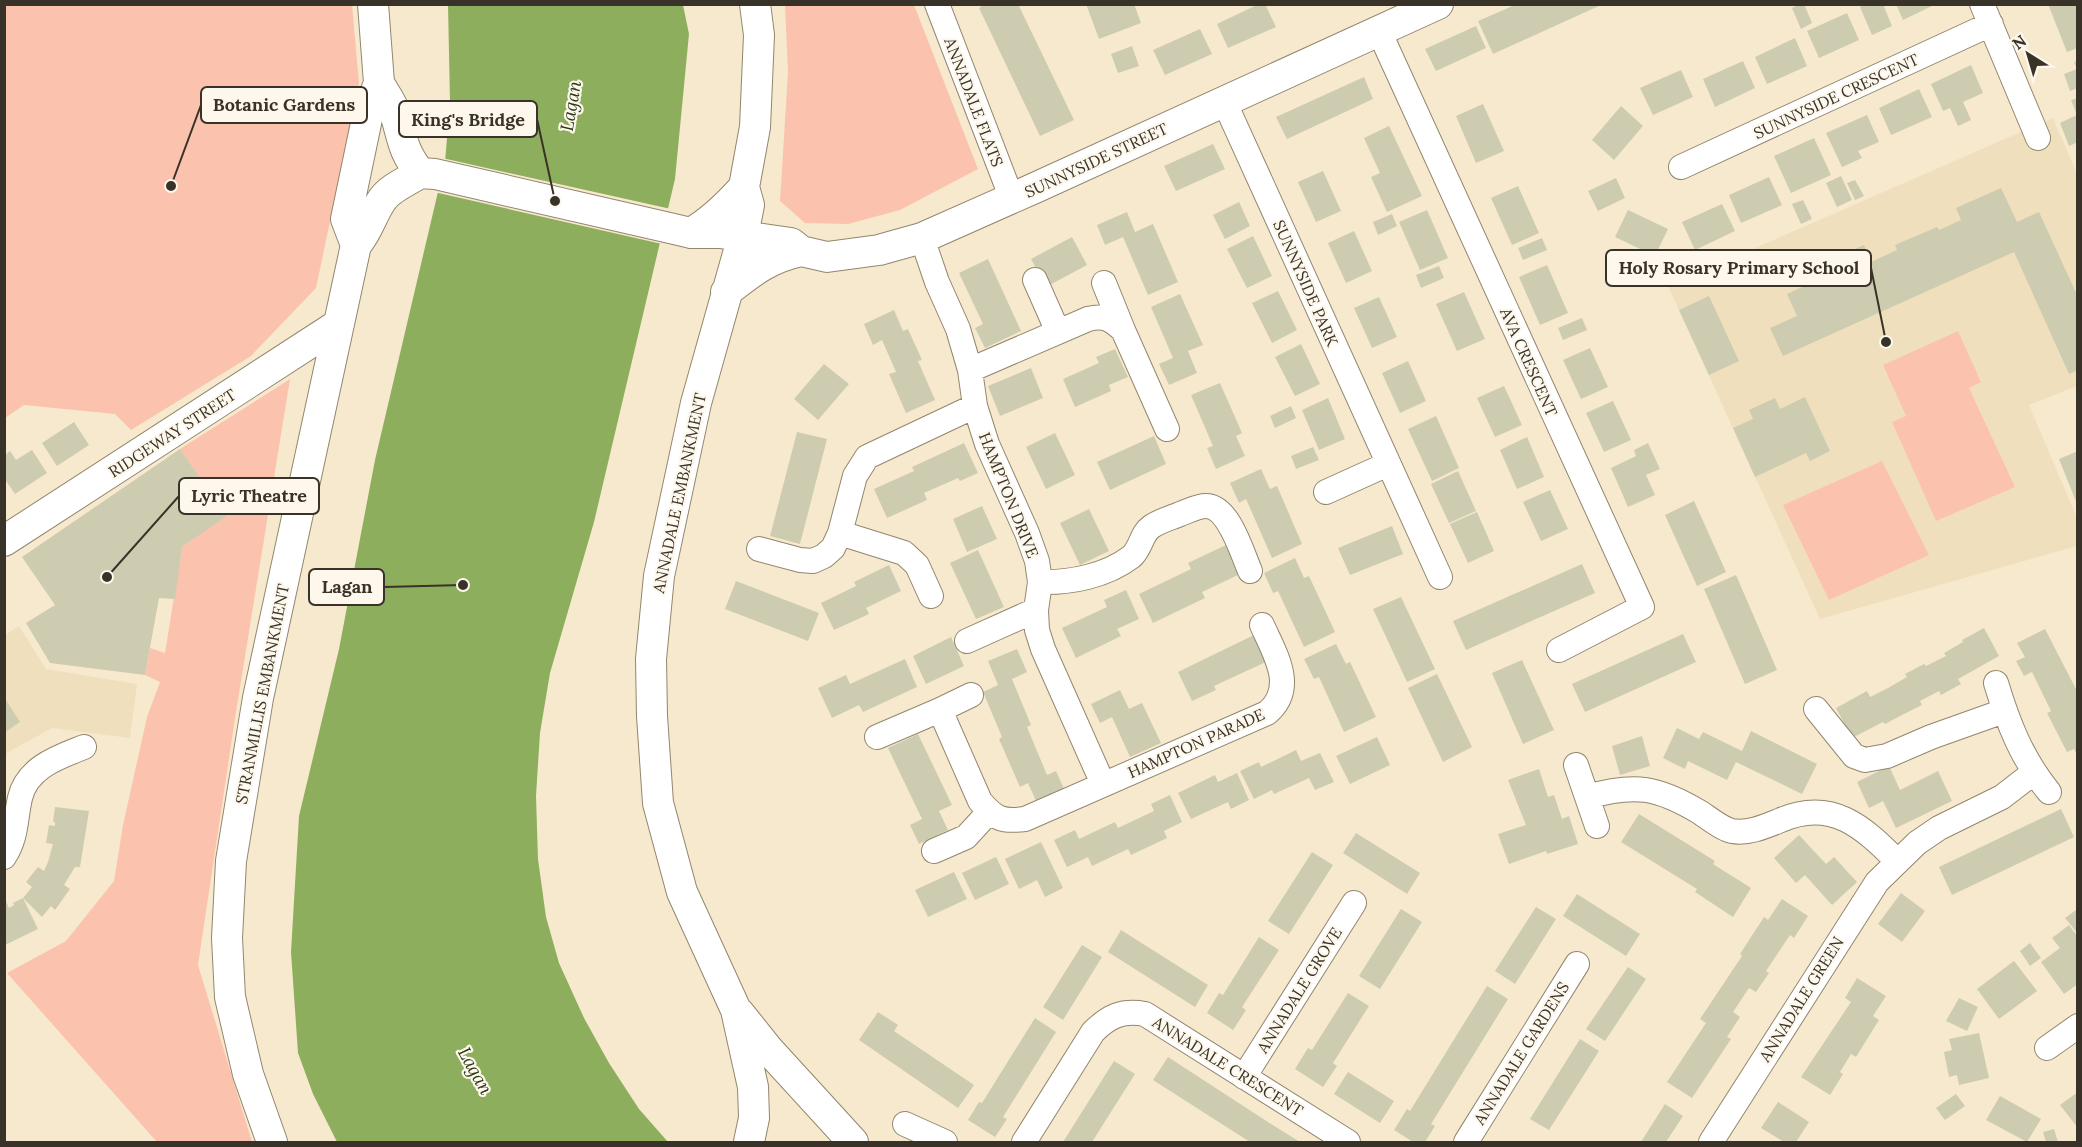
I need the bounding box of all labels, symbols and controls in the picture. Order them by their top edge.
north arrow [1998,24,2058,84]
text: N [2008,30,2030,54]
street label: ANNADALE FLATS [940,34,1008,169]
street label: SUNNYSIDE CRESCENT [1750,49,1922,143]
water label: Lagan [555,79,586,133]
callout: Botanic Gardens [201,87,367,123]
text: Botanic Gardens [213,93,356,116]
callout: King's Bridge [399,101,537,137]
text: King's Bridge [411,108,525,131]
street label: SUNNYSIDE STREET [1021,118,1171,202]
street label: SUNNYSIDE PARK [1269,217,1343,349]
callout: Holy Rosary Primary School [1606,250,1871,286]
text: Holy Rosary Primary School [1618,256,1860,279]
street label: AVA CRESCENT [1496,303,1562,420]
street label: RIDGEWAY STREET [104,384,240,482]
street label: ANNADALE EMBANKMENT [648,391,710,596]
street label: HAMPTON DRIVE [975,429,1043,561]
callout: Lyric Theatre [179,478,319,514]
text: Lyric Theatre [191,484,307,507]
callout: Lagan [309,569,384,605]
text: Lagan [321,575,373,598]
street label: STRANMILLIS EMBANKMENT [231,582,293,806]
street label: HAMPTON PARADE [1124,704,1268,782]
street label: ANNADALE GROVE [1252,923,1346,1057]
street label: ANNADALE GREEN [1754,933,1848,1066]
street label: ANNADALE GARDENS [1468,978,1573,1129]
street label: ANNADALE CRESCENT [1148,1011,1307,1120]
water label: Lagan [453,1043,498,1098]

